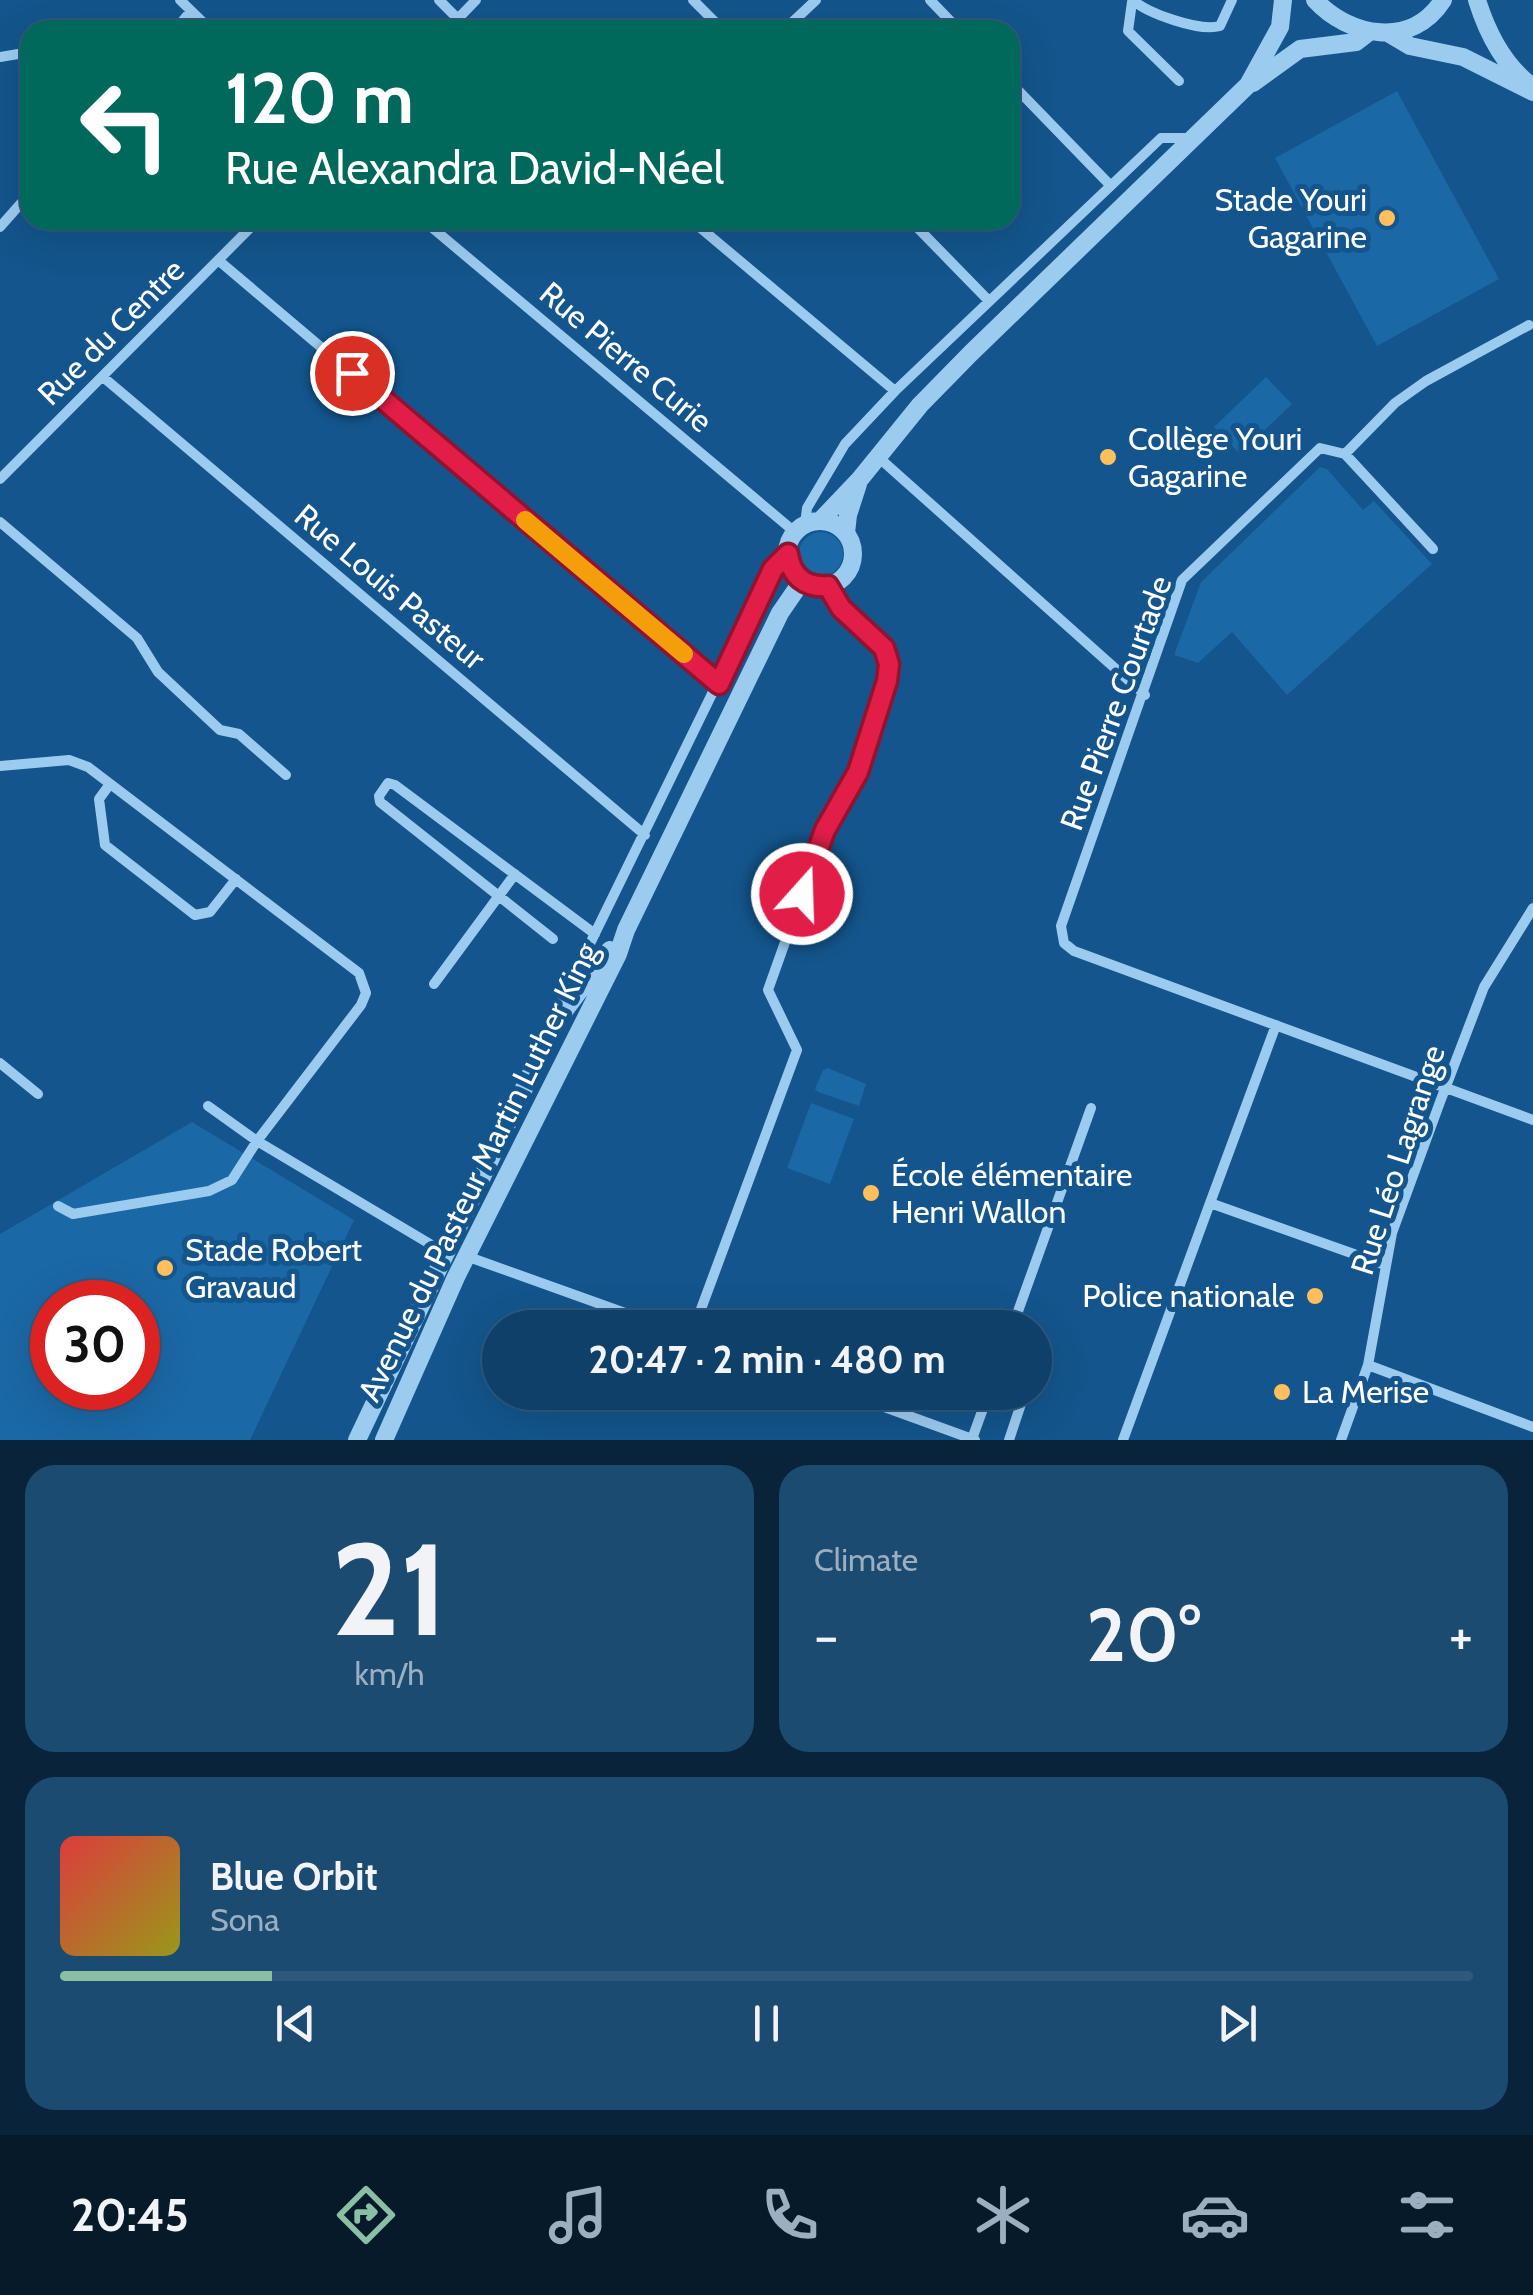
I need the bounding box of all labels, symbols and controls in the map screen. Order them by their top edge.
text: 120 m [225,55,414,141]
icon: left [60,60,190,190]
text: Rue Alexandra David-Néel [225,141,724,195]
place label: Stade Youri Gagarine [1215,180,1367,256]
marker: Stade Youri Gagarine [1376,207,1398,229]
street label: Rue du Centre [29,250,192,413]
street label: Rue Pierre Curie [532,273,721,440]
pin [310,331,395,416]
icon: arrive [325,346,380,401]
place label: Collège Youri Gagarine [1128,419,1302,495]
marker: Collège Youri Gagarine [1097,446,1119,468]
street label: Rue Louis Pasteur [287,496,494,678]
street label: Rue Pierre Courtade [1051,570,1180,835]
position arrow [750,842,854,946]
street label: Avenue du Pasteur Martin Luther King [349,935,606,1408]
street label: Rue Léo Lagrange [1342,1040,1453,1280]
place label: École élémentaire Henri Wallon [891,1155,1132,1231]
marker: École élémentaire Henri Wallon [860,1182,882,1204]
place label: Stade Robert Gravaud [185,1230,362,1306]
marker: Stade Robert Gravaud [154,1257,176,1279]
place label: Police nationale [1082,1276,1295,1315]
speed limit sign: 30 [30,1280,160,1410]
marker: Police nationale [1304,1285,1326,1307]
text: 20:47 · 2 min · 480 m [589,1336,945,1383]
place label: La Merise [1302,1372,1429,1411]
marker: La Merise [1271,1381,1293,1403]
text: 21 [331,1510,448,1668]
text: Climate [814,1540,918,1579]
text: 20° [1086,1589,1201,1680]
text: − [814,1602,838,1669]
text: + [1449,1602,1473,1669]
text: km/h [354,1654,425,1693]
text: Blue Orbit [210,1853,378,1900]
text: Sona [210,1900,280,1939]
icon: previous [268,1996,323,2051]
icon: pause [739,1996,794,2051]
icon: next [1210,1996,1265,2051]
icon: directions [331,2180,401,2250]
icon: music [543,2180,613,2250]
icon: phone [755,2180,825,2250]
icon: climate [968,2180,1038,2250]
icon: car [1180,2180,1250,2250]
icon: filters [1392,2180,1462,2250]
text: 20:45 [71,2188,189,2242]

